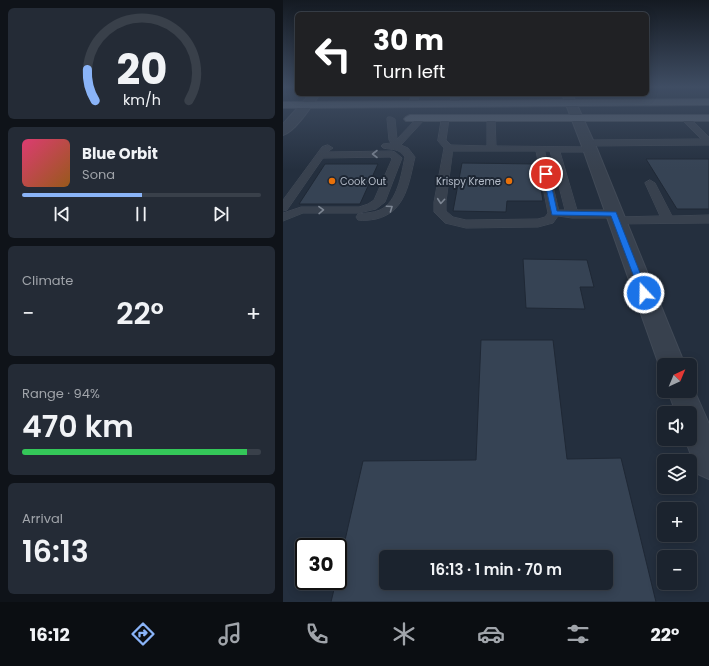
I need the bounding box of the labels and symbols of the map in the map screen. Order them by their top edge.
one-way arrow [372,150,378,158]
pin [529,157,563,191]
place label: Cook Out [340,174,387,189]
place label: Krispy Kreme [436,174,501,189]
marker: Cook Out [327,176,337,186]
marker: Krispy Kreme [504,176,514,186]
one-way arrow [436,198,445,204]
one-way arrow [318,206,324,214]
one-way arrow [385,206,392,213]
position arrow [623,272,665,314]
north arrow [657,358,697,398]
speed limit sign: 30 [295,538,347,590]

